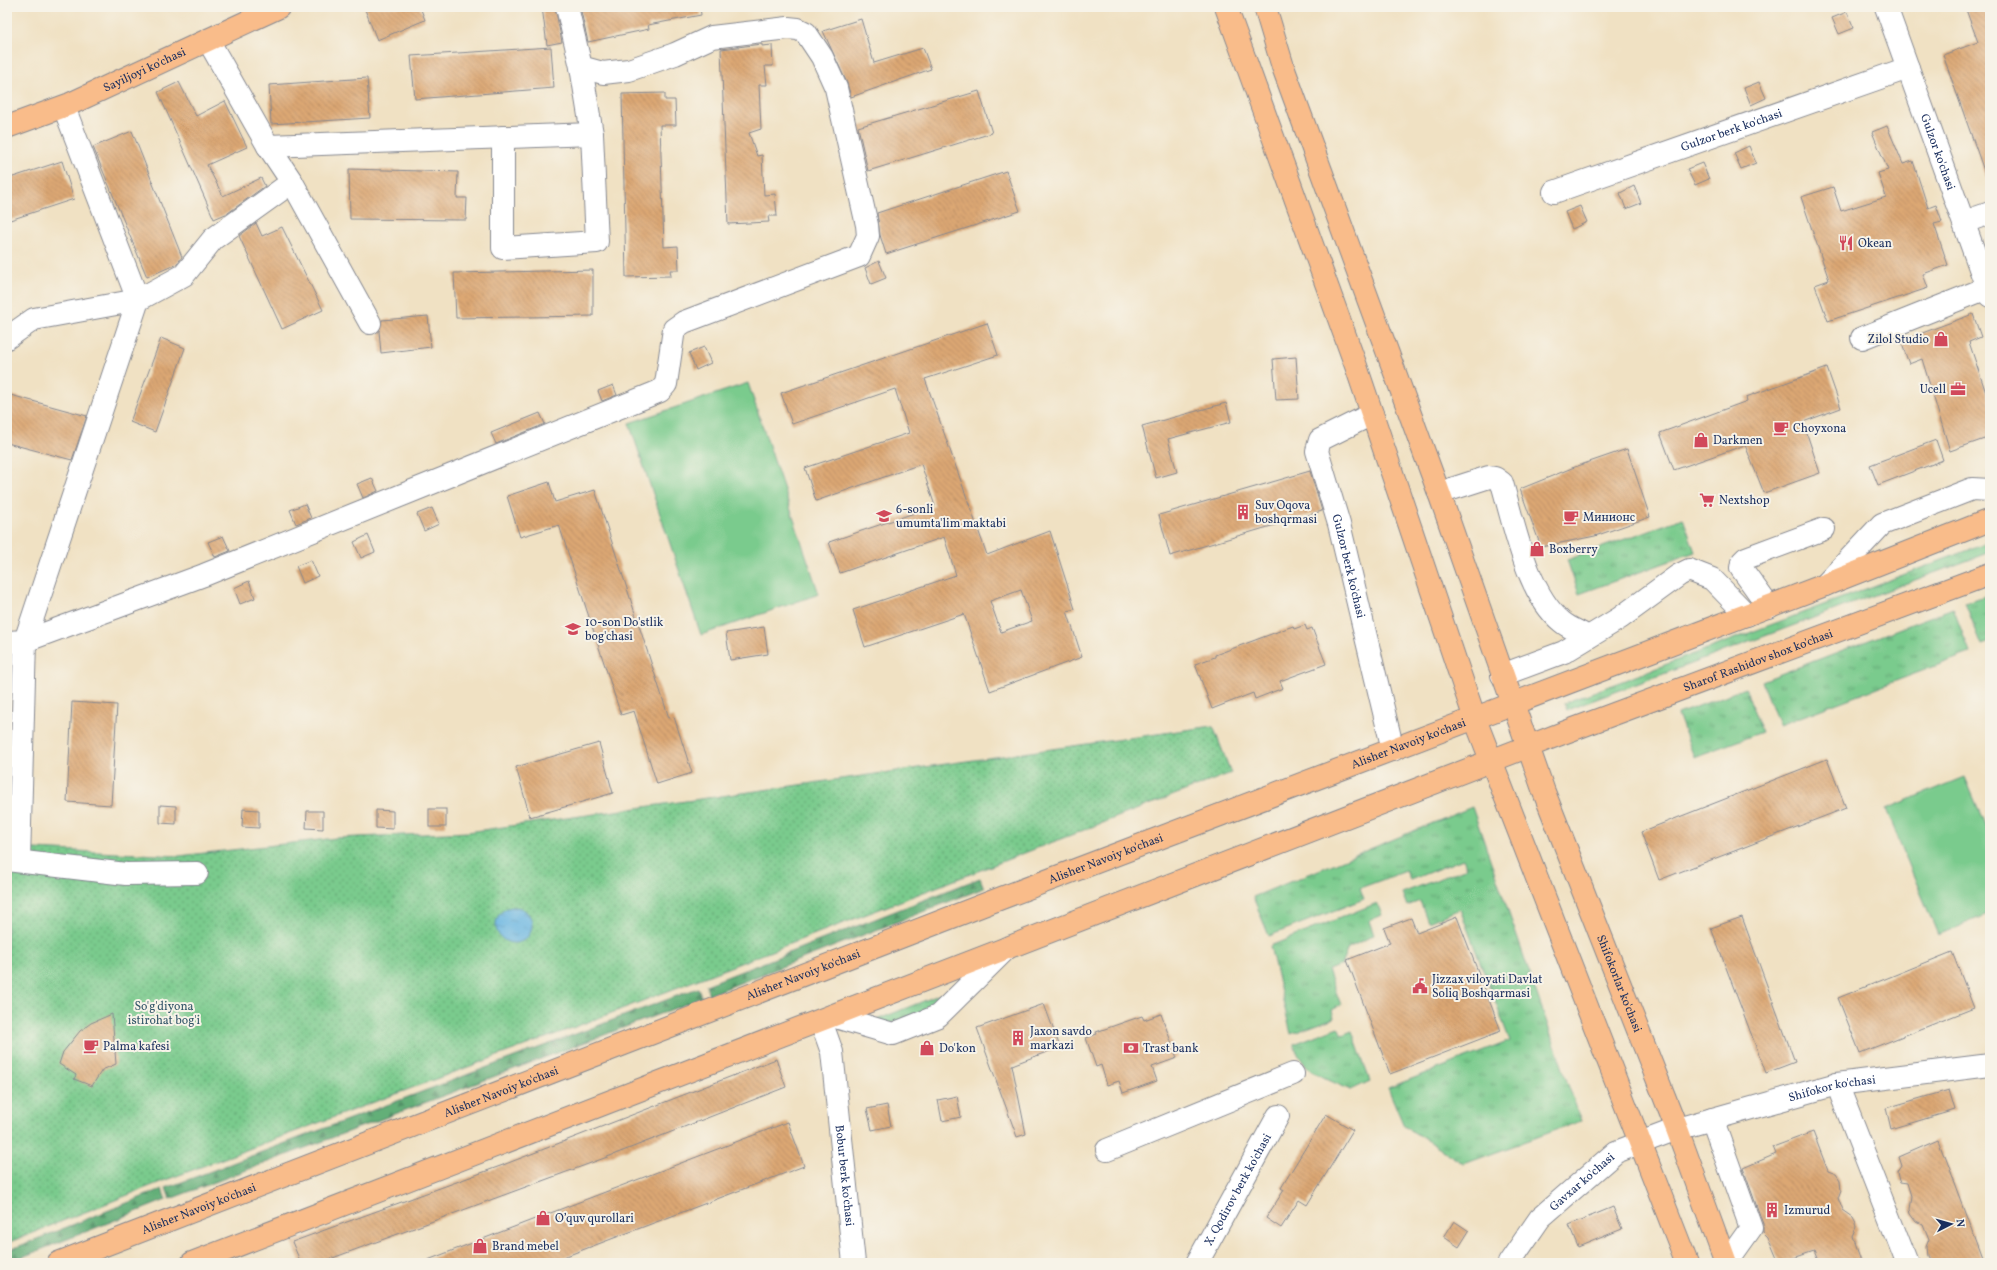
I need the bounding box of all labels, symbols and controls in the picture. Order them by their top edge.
street label: Sayiljoyi ko'chasi [101,44,189,96]
street label: Gulzor berk ko'chasi [1679,106,1785,156]
street label: Gulzor ko'chasi [1916,112,1958,193]
restaurant icon: Okean [1837,234,1855,252]
place label: Okean [1858,236,1892,252]
shop icon: Zilol Studio [1932,330,1950,348]
place label: Zilol Studio [1868,332,1929,348]
office icon: Ucell [1949,380,1967,398]
place label: Ucell [1920,382,1946,398]
cafe icon: Choyxona [1772,419,1790,437]
place label: Choyxona [1793,421,1846,437]
shop icon: Darkmen [1692,431,1710,449]
place label: Darkmen [1713,433,1763,449]
supermarket icon: Nextshop [1698,491,1716,509]
place label: Nextshop [1719,493,1770,509]
place label: Suv Oqova boshqrmasi [1255,498,1318,528]
place label: 6-sonli umumta'lim maktabi [896,502,1007,532]
building icon: Suv Oqova boshqrmasi [1234,503,1252,521]
school or university icon: 6-sonli umumta'lim maktabi [875,507,893,525]
cafe icon: Минионс [1562,508,1580,526]
place label: Минионс [1583,510,1635,526]
street label: Gulzor berk ko'chasi [1328,512,1368,620]
shop icon: Boxberry [1528,540,1546,558]
place label: Boxberry [1549,542,1598,558]
place label: 10-son Do'stlik bog'chasi [585,615,664,645]
school or university icon: 10-son Do'stlik bog'chasi [564,620,582,638]
street label: Sharof Rashidov shox ko'chasi [1681,626,1836,696]
street label: Alisher Navoiy ko'chasi [1349,715,1469,773]
street label: Alisher Navoiy ko'chasi [1046,830,1166,888]
street label: Shifokorlar ko'chasi [1592,933,1645,1035]
street label: Alisher Navoiy ko'chasi [744,946,863,1005]
place label: Jizzax viloyati Davlat Soliq Boshqarmasi [1432,972,1542,1002]
public building icon: Jizzax viloyati Davlat Soliq Boshqarmasi [1411,977,1429,995]
park label: So'g'diyona istirohat bog'i [128,999,201,1029]
place label: Jaxon savdo markazi [1030,1024,1092,1054]
building icon: Jaxon savdo markazi [1009,1029,1027,1047]
cafe icon: Palma kafesi [82,1037,100,1055]
place label: Palma kafesi [103,1039,170,1055]
shop icon: Do'kon [918,1039,936,1057]
bank icon: Trast bank [1122,1039,1140,1057]
place label: Do'kon [939,1041,976,1057]
place label: Trast bank [1143,1041,1199,1057]
street label: Alisher Navoiy ko'chasi [442,1063,561,1122]
street label: Shifokor ko'chasi [1787,1072,1877,1106]
street label: Bobur berk ko'chasi [831,1124,857,1227]
street label: X. Qodirov berk ko'chasi [1201,1131,1276,1249]
street label: Gavxar ko'chasi [1546,1149,1619,1215]
street label: Alisher Navoiy ko'chasi [140,1180,259,1239]
building icon: Izmurud [1763,1201,1781,1219]
place label: Izmurud [1784,1203,1830,1219]
north arrow [1931,1204,1971,1244]
shop icon: O’quv qurollari [534,1209,552,1227]
place label: O’quv qurollari [555,1211,634,1227]
text: N [1952,1218,1967,1228]
shop icon: Brand mebel [471,1237,489,1255]
place label: Brand mebel [492,1239,559,1255]

